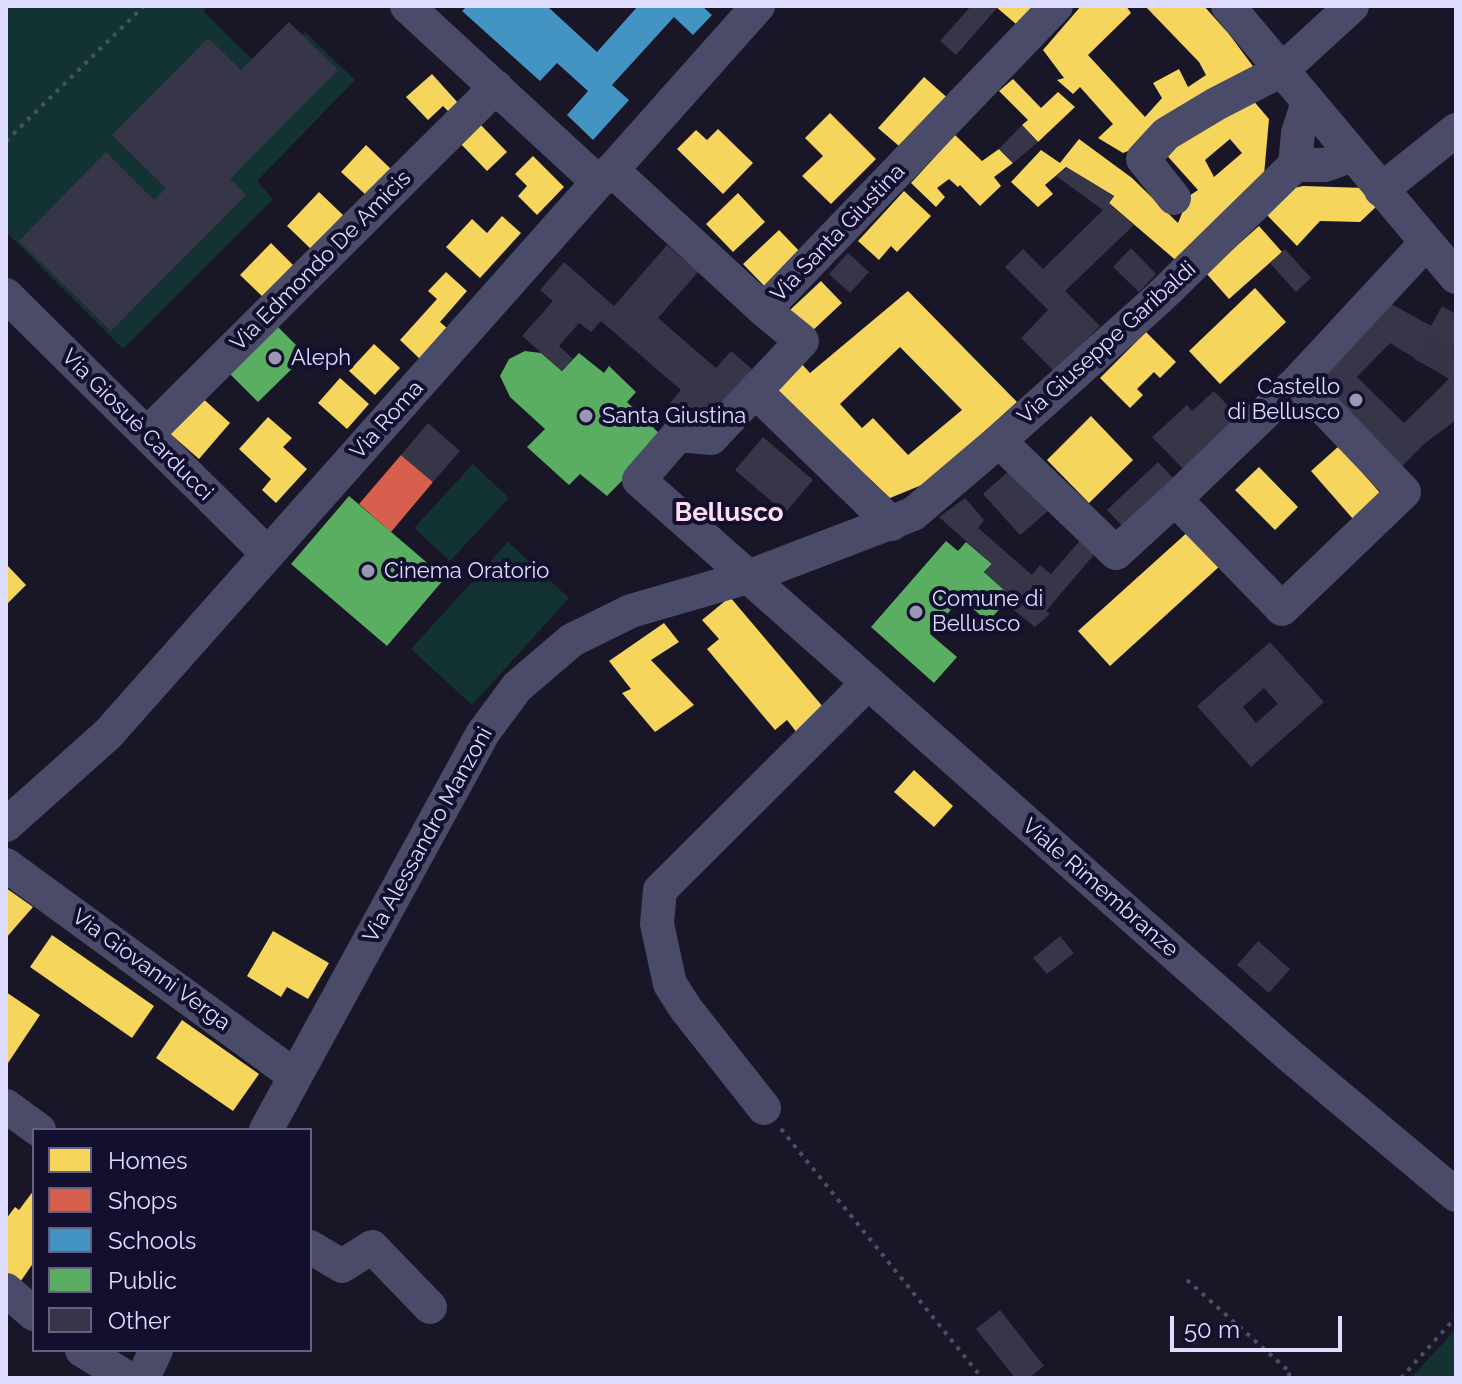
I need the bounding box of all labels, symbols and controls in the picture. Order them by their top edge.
street label: Via Santa Giustina [765,159,911,307]
street label: Via Edmondo De Amicis [225,165,417,357]
street label: Via Giuseppe Garibaldi [1013,256,1201,430]
street label: Via Giosuè Carducci [56,344,218,506]
place label: Aleph [291,345,351,371]
marker: Aleph [266,349,284,367]
place label: Castello di Bellusco [1228,374,1340,426]
street label: Via Roma [345,375,429,465]
marker: Castello di Bellusco [1347,391,1365,409]
place label: Santa Giustina [602,403,746,429]
marker: Santa Giustina [577,407,595,425]
district label: Bellusco [675,497,783,529]
place label: Cinema Oratorio [384,558,549,584]
marker: Cinema Oratorio [359,562,377,580]
place label: Comune di Bellusco [932,586,1043,638]
marker: Comune di Bellusco [907,603,925,621]
street label: Via Alessandro Manzoni [358,723,498,947]
street label: Viale Rimembranze [1017,813,1183,963]
street label: Via Giovanni Verga [67,904,235,1036]
legend [32,1128,312,1352]
text: Homes [108,1146,188,1175]
text: Shops [108,1186,177,1215]
text: Schools [108,1226,196,1255]
text: Public [108,1266,177,1295]
scale bar [1174,1300,1346,1350]
text: Other [108,1306,171,1335]
text: 50 m [1184,1315,1240,1344]

